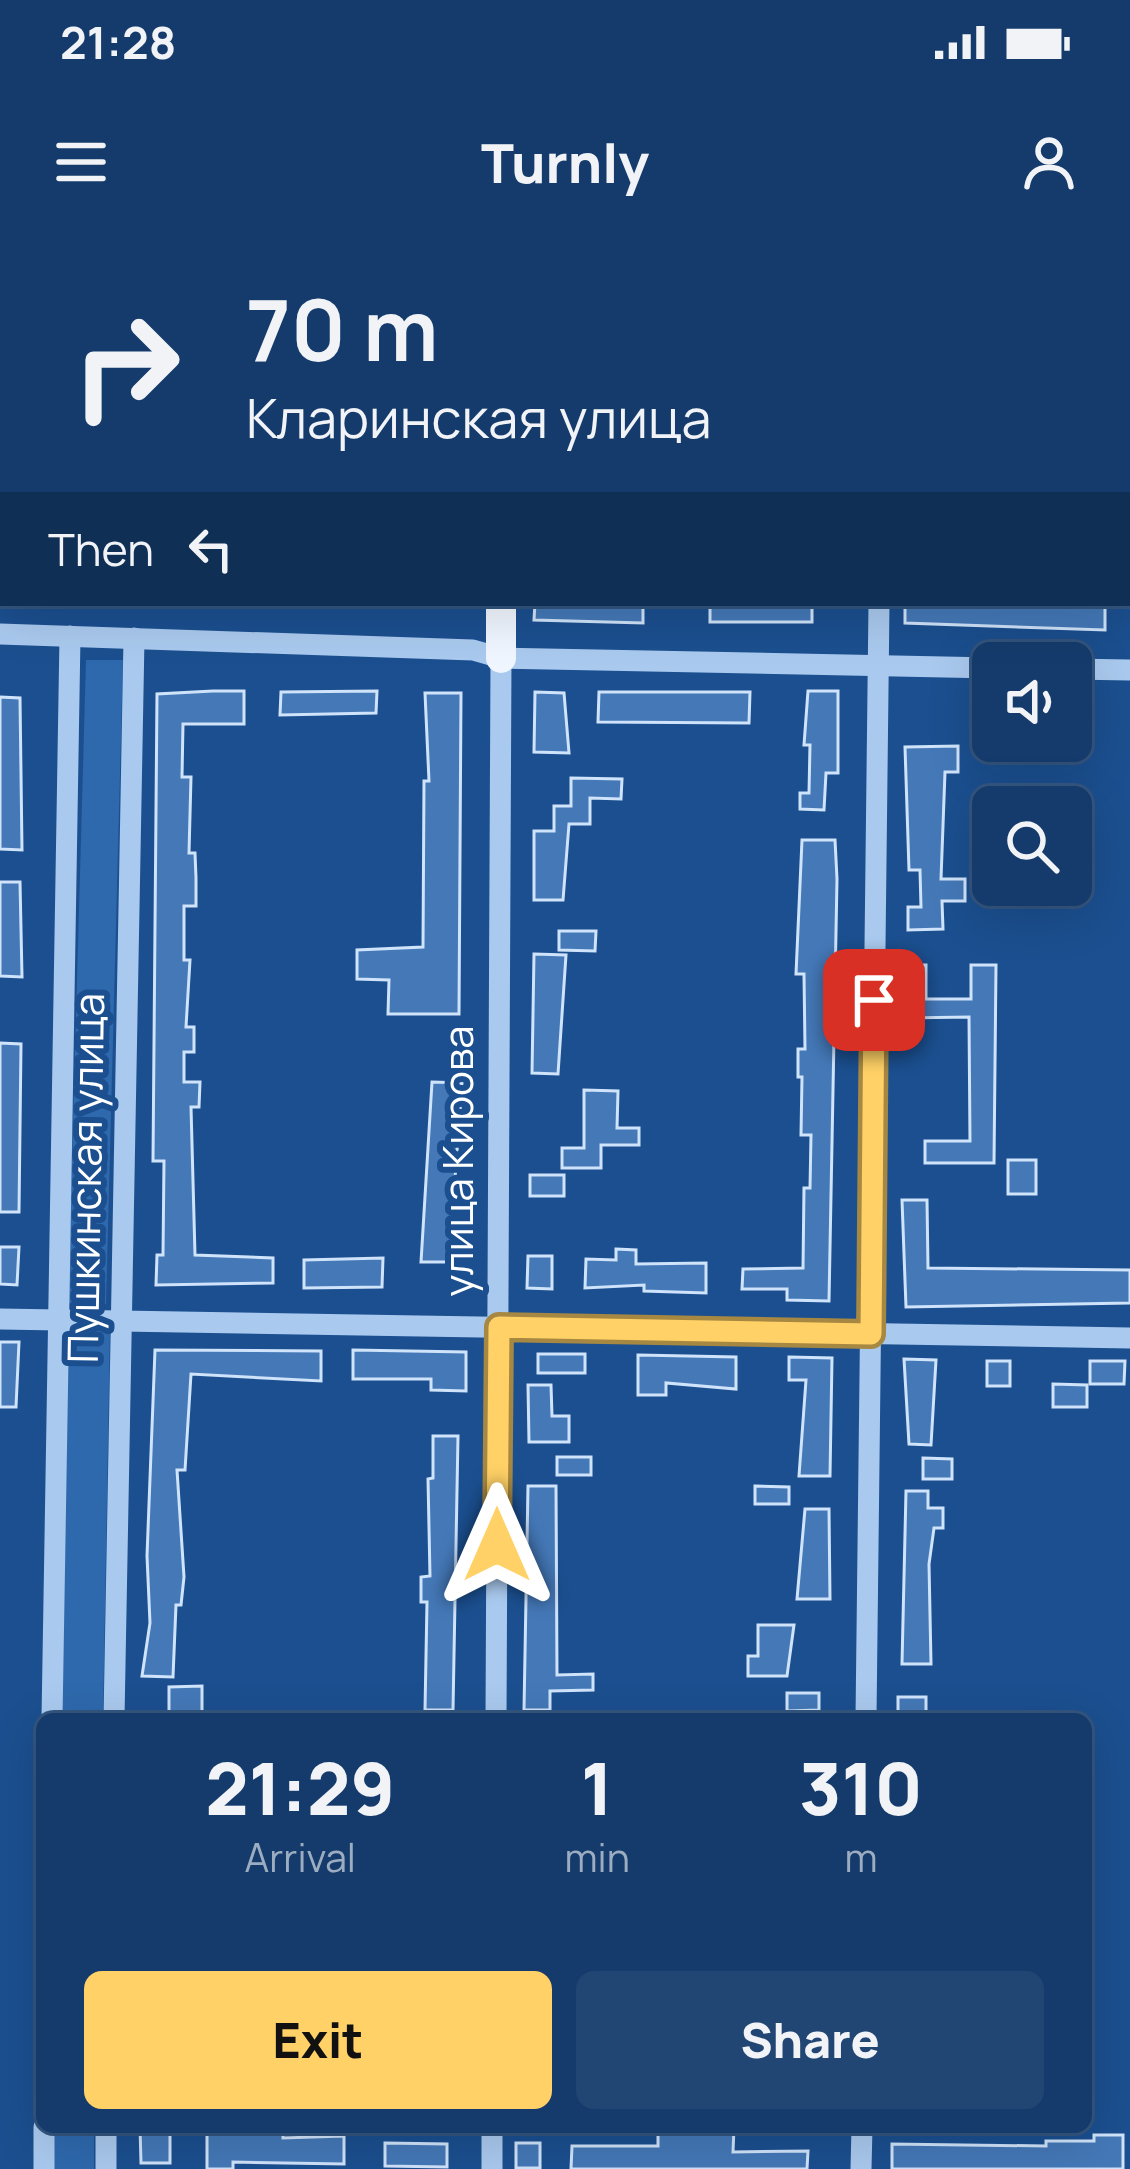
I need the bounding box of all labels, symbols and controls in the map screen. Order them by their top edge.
text: 21:28 [60,11,176,73]
text: Turnly [481,125,649,199]
icon: menu [48,129,114,195]
icon: person [1016,129,1082,195]
text: 70 m [246,271,438,386]
icon: right [48,288,204,444]
text: Кларинская улица [246,380,711,454]
icon: left [178,516,244,582]
text: Then [48,518,154,580]
map controls [972,642,1092,906]
button: sound [972,642,1092,762]
button: search [972,786,1092,906]
pin [823,949,925,1051]
icon: arrive [841,967,907,1033]
street label: Пушкинская улица [53,992,117,1364]
street label: улица Кирова [428,1025,486,1297]
position arrow [434,1482,560,1608]
text: 21:29 [205,1738,395,1837]
text: 1 [581,1738,614,1837]
text: 310 [799,1738,923,1837]
text: Arrival [245,1830,356,1884]
text: min [565,1830,630,1884]
text: m [844,1830,877,1884]
button: Exit [84,1971,552,2109]
button: Share [576,1971,1044,2109]

